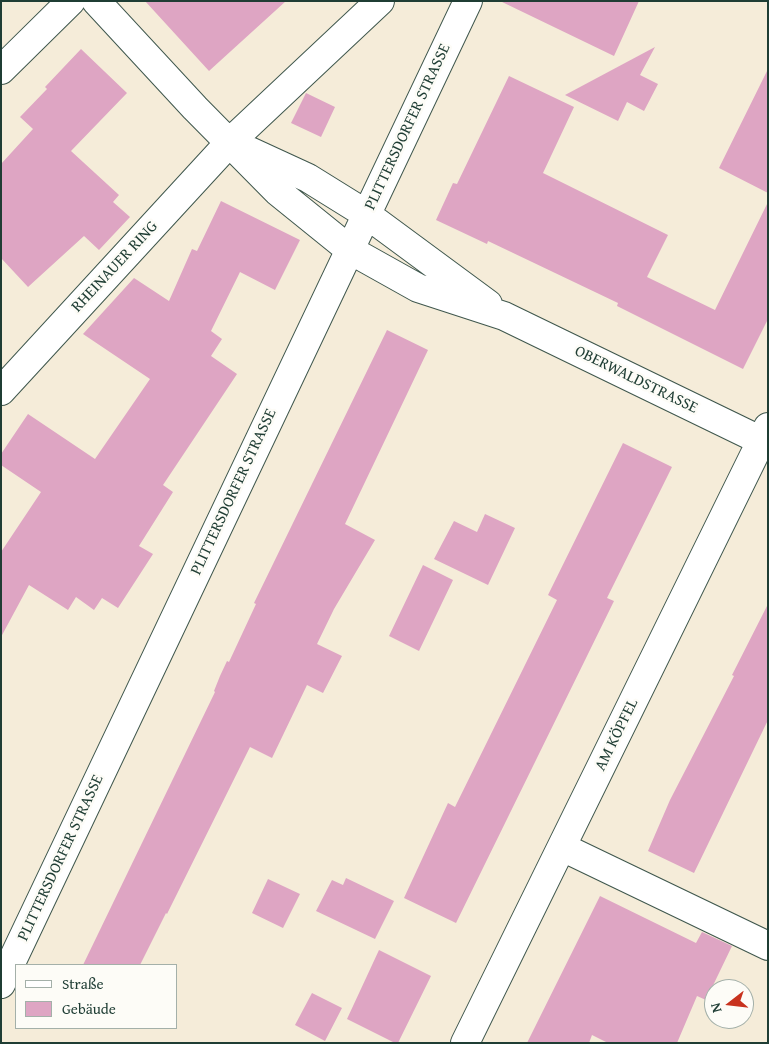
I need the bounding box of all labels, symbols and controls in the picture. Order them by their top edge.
street label: PLITTERSDORFER STRASSE [361,41,455,213]
street label: RHEINAUER RING [68,217,162,317]
street label: OBERWALDSTRASSE [571,342,701,418]
street label: PLITTERSDORFER STRASSE [187,406,281,578]
street label: AM KÖPFEL [591,696,643,774]
street label: PLITTERSDORFER STRASSE [14,772,108,944]
legend [15,964,178,1029]
text: Straße [62,973,104,994]
north arrow [704,979,754,1029]
text: Gebäude [62,998,116,1019]
text: N [705,1001,726,1015]

